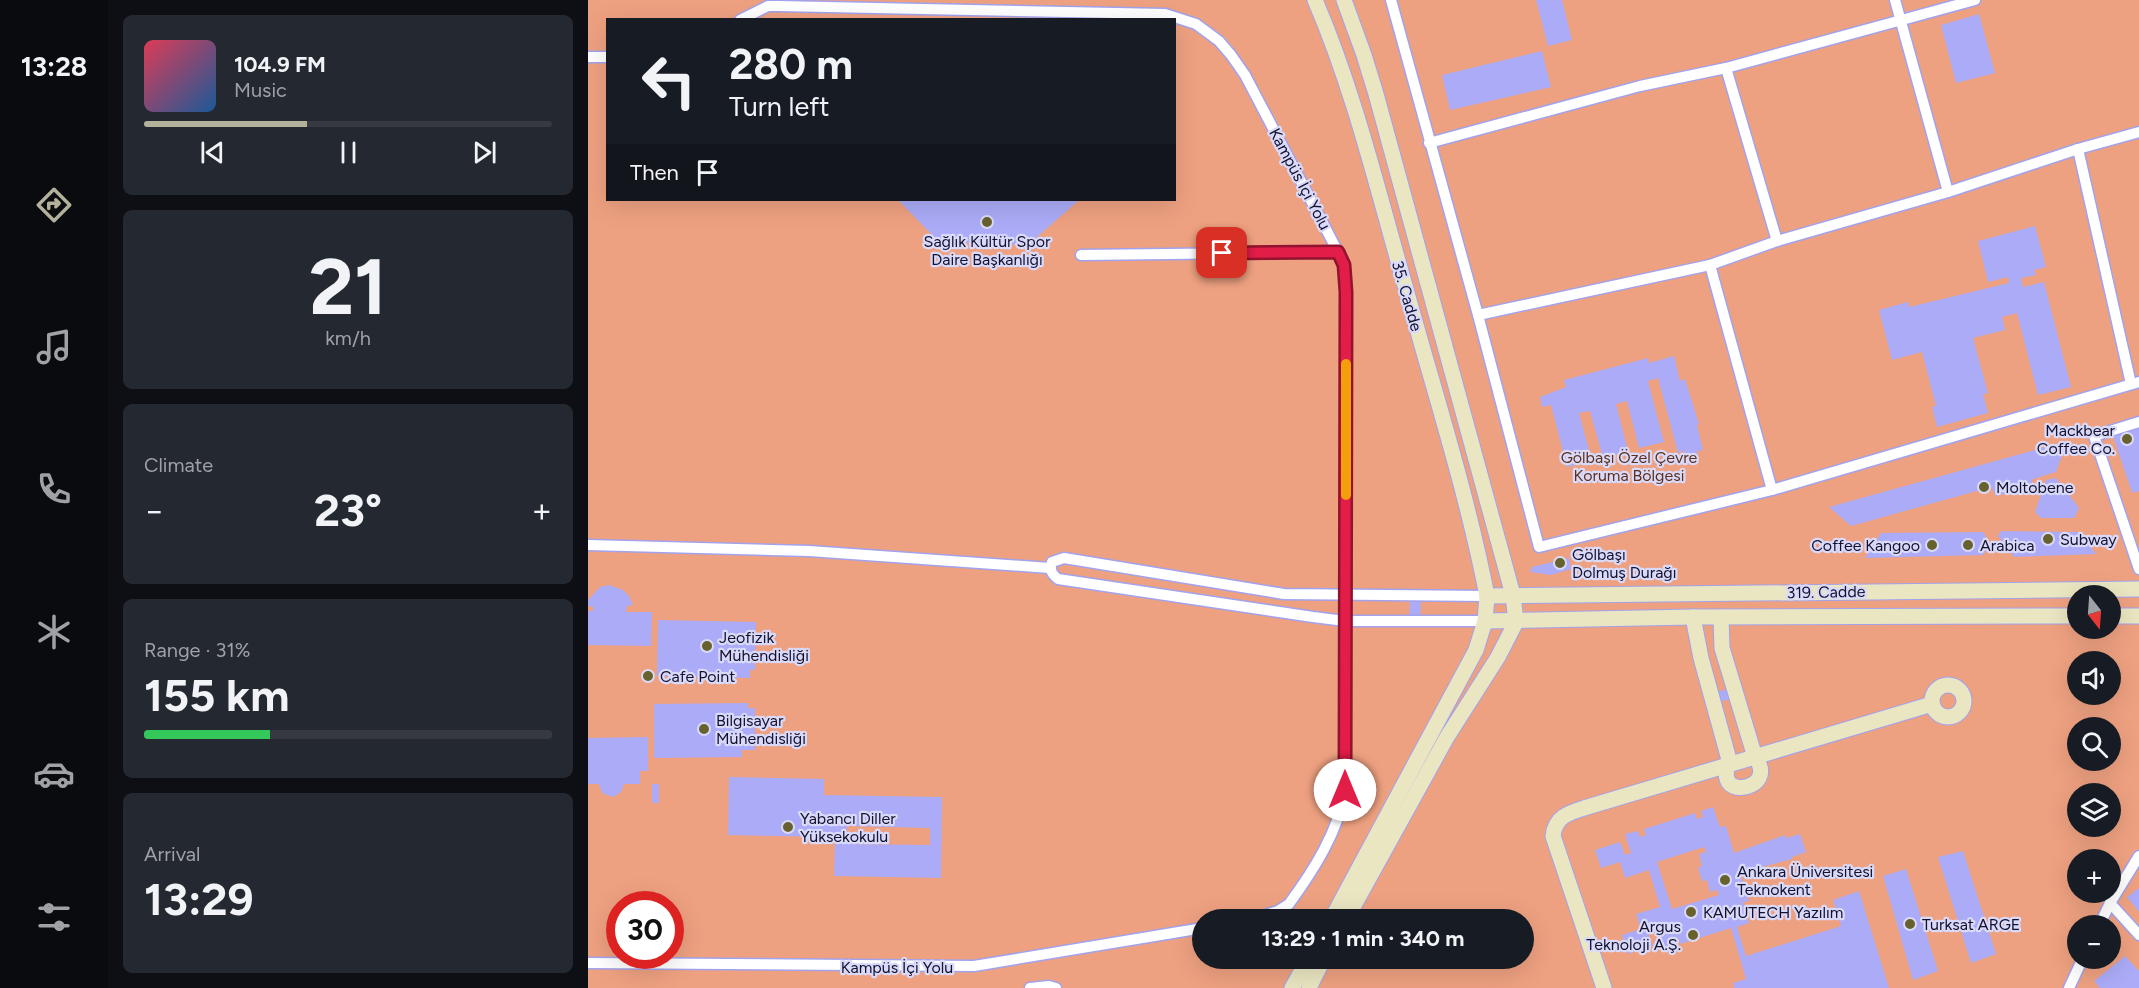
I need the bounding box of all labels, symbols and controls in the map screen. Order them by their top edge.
text: 280 m [729,39,853,90]
icon: left [630,42,708,120]
text: 13:28 [21,50,87,83]
text: 104.9 FM [234,51,326,78]
text: Music [234,78,287,102]
text: Turn left [729,90,829,123]
street label: Kampüs İçi Yolu [1265,125,1335,233]
icon: previous [196,136,229,169]
icon: pause [332,136,365,169]
icon: next [468,136,501,169]
icon: arrive [691,156,724,189]
text: Then [630,159,679,186]
icon: directions [33,184,75,226]
marker: Sağlık Kültür Spor Daire Başkanlığı [980,215,994,229]
pin [1196,227,1247,278]
place label: Sağlık Kültür Spor Daire Başkanlığı [924,232,1051,269]
icon: arrive [1205,236,1238,269]
text: 21 [309,240,387,334]
street label: 35. Cadde [1388,259,1426,334]
icon: music [33,326,75,368]
text: km/h [325,326,371,350]
place label: Mackbear Coffee Co. [2037,421,2116,458]
marker: Mackbear Coffee Co. [2120,432,2134,446]
park label: Gölbaşı Özel Çevre Koruma Bölgesi [1561,448,1698,485]
text: Climate [144,453,213,477]
icon: phone [33,468,75,510]
place label: Moltobene [1996,478,2074,497]
marker: Moltobene [1977,480,1991,494]
text: 23° [314,483,382,537]
text: − [144,491,165,530]
text: + [531,491,552,530]
place label: Subway [2060,530,2117,549]
marker: Subway [2041,532,2055,546]
place label: Coffee Kangoo [1811,536,1920,555]
place label: Arabica [1980,536,2034,555]
marker: Coffee Kangoo [1925,538,1939,552]
marker: Arabica [1961,538,1975,552]
place label: Gölbaşı Dolmuş Durağı [1572,545,1676,582]
marker: Gölbaşı Dolmuş Durağı [1553,556,1567,570]
street label: 319. Cadde [1786,582,1866,602]
north arrow [2067,585,2121,639]
map controls [2067,585,2121,969]
icon: climate [33,611,75,653]
place label: Jeofizik Mühendisliği [719,628,809,665]
text: Range · 31% [144,638,250,662]
marker: Jeofizik Mühendisliği [700,639,714,653]
button: sound [2067,651,2121,705]
place label: Cafe Point [660,667,735,686]
text: 155 km [144,668,289,722]
marker: Cafe Point [641,669,655,683]
place label: Bilgisayar Mühendisliği [716,711,806,748]
button: search [2067,717,2121,771]
marker: Bilgisayar Mühendisliği [697,722,711,736]
icon: car [33,753,75,795]
position arrow [1313,758,1377,822]
button: layers [2067,783,2121,837]
place label: Yabancı Diller Yüksekokulu [800,809,896,846]
marker: Yabancı Diller Yüksekokulu [781,820,795,834]
text: Arrival [144,842,200,866]
button: + [2067,849,2121,903]
place label: Ankara Üniversitesi Teknokent [1737,862,1873,899]
text: 13:29 [144,872,254,926]
marker: Ankara Üniversitesi Teknokent [1718,873,1732,887]
speed limit sign: 30 [606,891,684,969]
icon: filters [33,896,75,938]
place label: KAMUTECH Yazılım [1703,903,1843,922]
marker: KAMUTECH Yazılım [1684,905,1698,919]
place label: Turksat ARGE [1922,915,2020,934]
button: − [2067,915,2121,969]
place label: Argus Teknoloji A.Ş. [1586,917,1681,954]
marker: Turksat ARGE [1903,917,1917,931]
text: 13:29 · 1 min · 340 m [1262,925,1464,952]
marker: Argus Teknoloji A.Ş. [1686,928,1700,942]
street label: Kampüs İçi Yolu [841,958,953,977]

